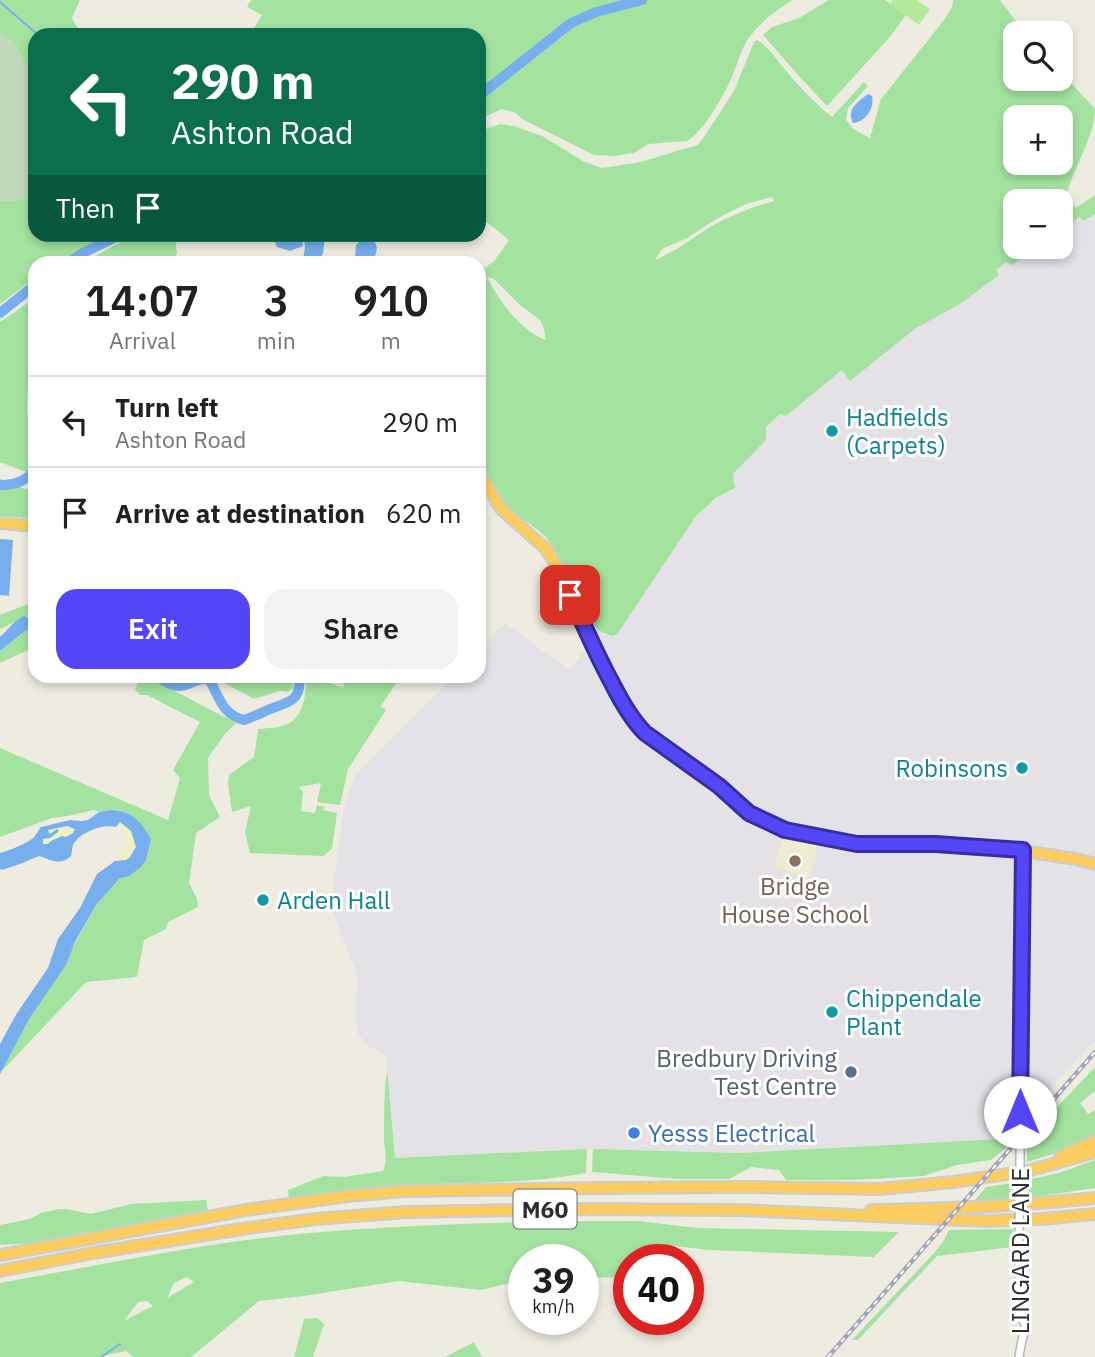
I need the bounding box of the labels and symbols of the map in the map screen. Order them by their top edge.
place label: Hadfields (Carpets) [846,401,949,461]
marker: Hadfields (Carpets) [824,423,840,439]
pin [540,565,600,625]
place label: Robinsons [896,752,1008,784]
marker: Robinsons [1014,760,1030,776]
marker: Bridge House School [787,853,803,869]
place label: Bridge House School [721,870,869,930]
place label: Arden Hall [277,884,390,916]
marker: Arden Hall [255,892,271,908]
place label: Chippendale Plant [846,982,982,1042]
marker: Chippendale Plant [824,1004,840,1020]
place label: Bredbury Driving Test Centre [656,1042,837,1102]
marker: Bredbury Driving Test Centre [843,1064,859,1080]
position arrow [983,1075,1057,1149]
place label: Yesss Electrical [648,1117,815,1149]
marker: Yesss Electrical [626,1125,642,1141]
street label: LINGARD LANE [1004,1168,1036,1334]
road number: M60 [514,1190,576,1228]
speed limit sign: 40 [613,1244,704,1335]

